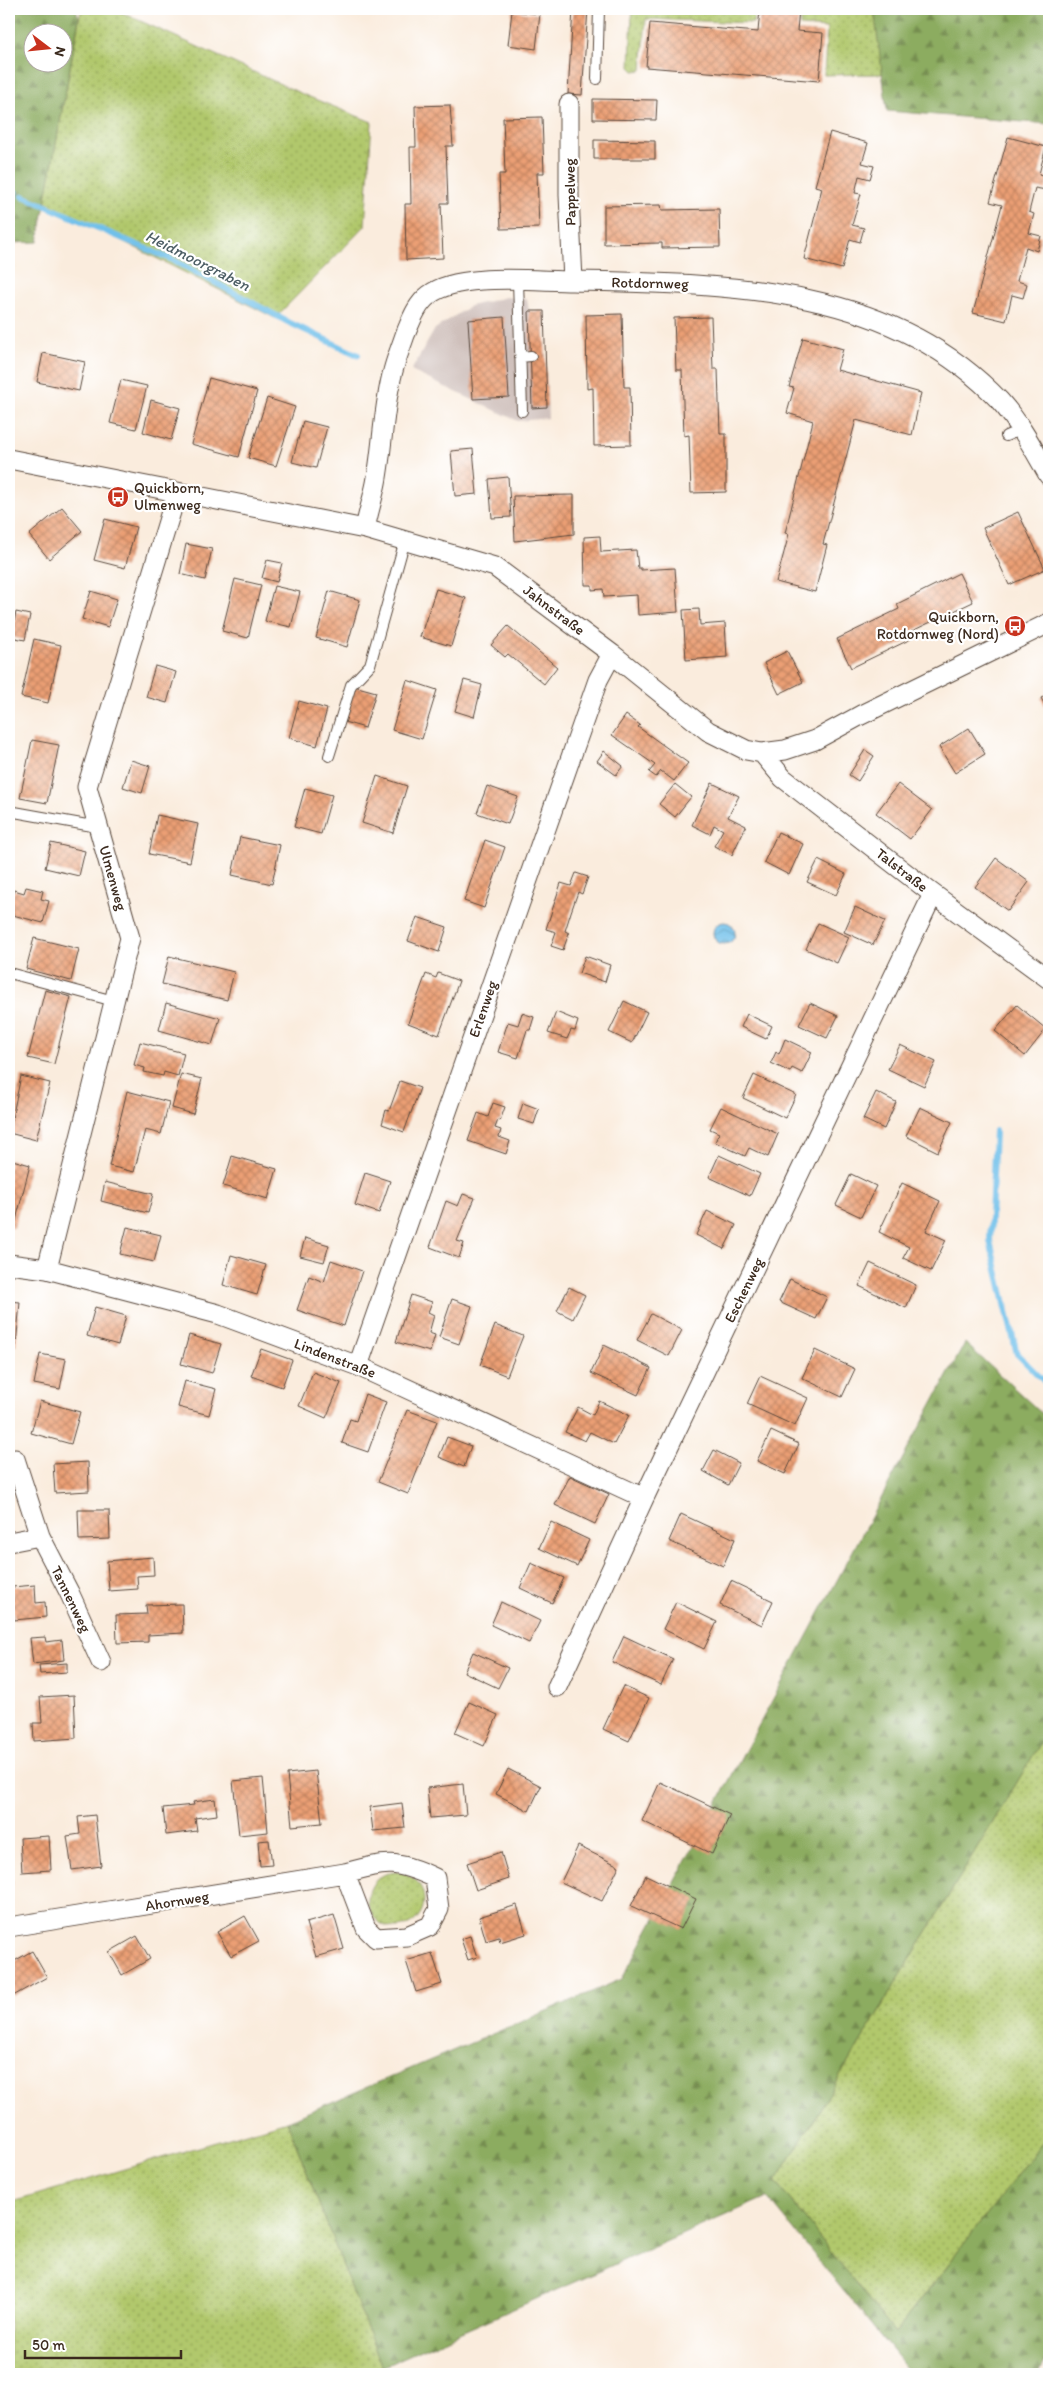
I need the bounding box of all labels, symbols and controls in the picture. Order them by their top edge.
north arrow [22,22,72,72]
text: N [51,45,69,58]
street label: Pappelweg [560,158,580,226]
water label: Heidmoorgraben [142,226,253,295]
street label: Rotdornweg [611,273,689,293]
place label: Quickborn, Ulmenweg [134,479,205,514]
bus stop icon: Quickborn, Ulmenweg [106,485,130,509]
street label: Jahnstraße [520,581,588,639]
place label: Quickborn, Rotdornweg (Nord) [877,608,999,643]
bus stop icon: Quickborn, Rotdornweg (Nord) [1003,614,1027,638]
street label: Ulmenweg [95,843,131,913]
street label: Talstraße [872,844,932,896]
street label: Erlenweg [465,978,501,1040]
street label: Eschenweg [720,1254,768,1326]
street label: Lindenstraße [292,1334,378,1382]
street label: Tannenweg [47,1563,95,1636]
street label: Ahornweg [144,1887,211,1915]
scale bar [25,2328,181,2360]
text: 50 m [32,2336,65,2354]

